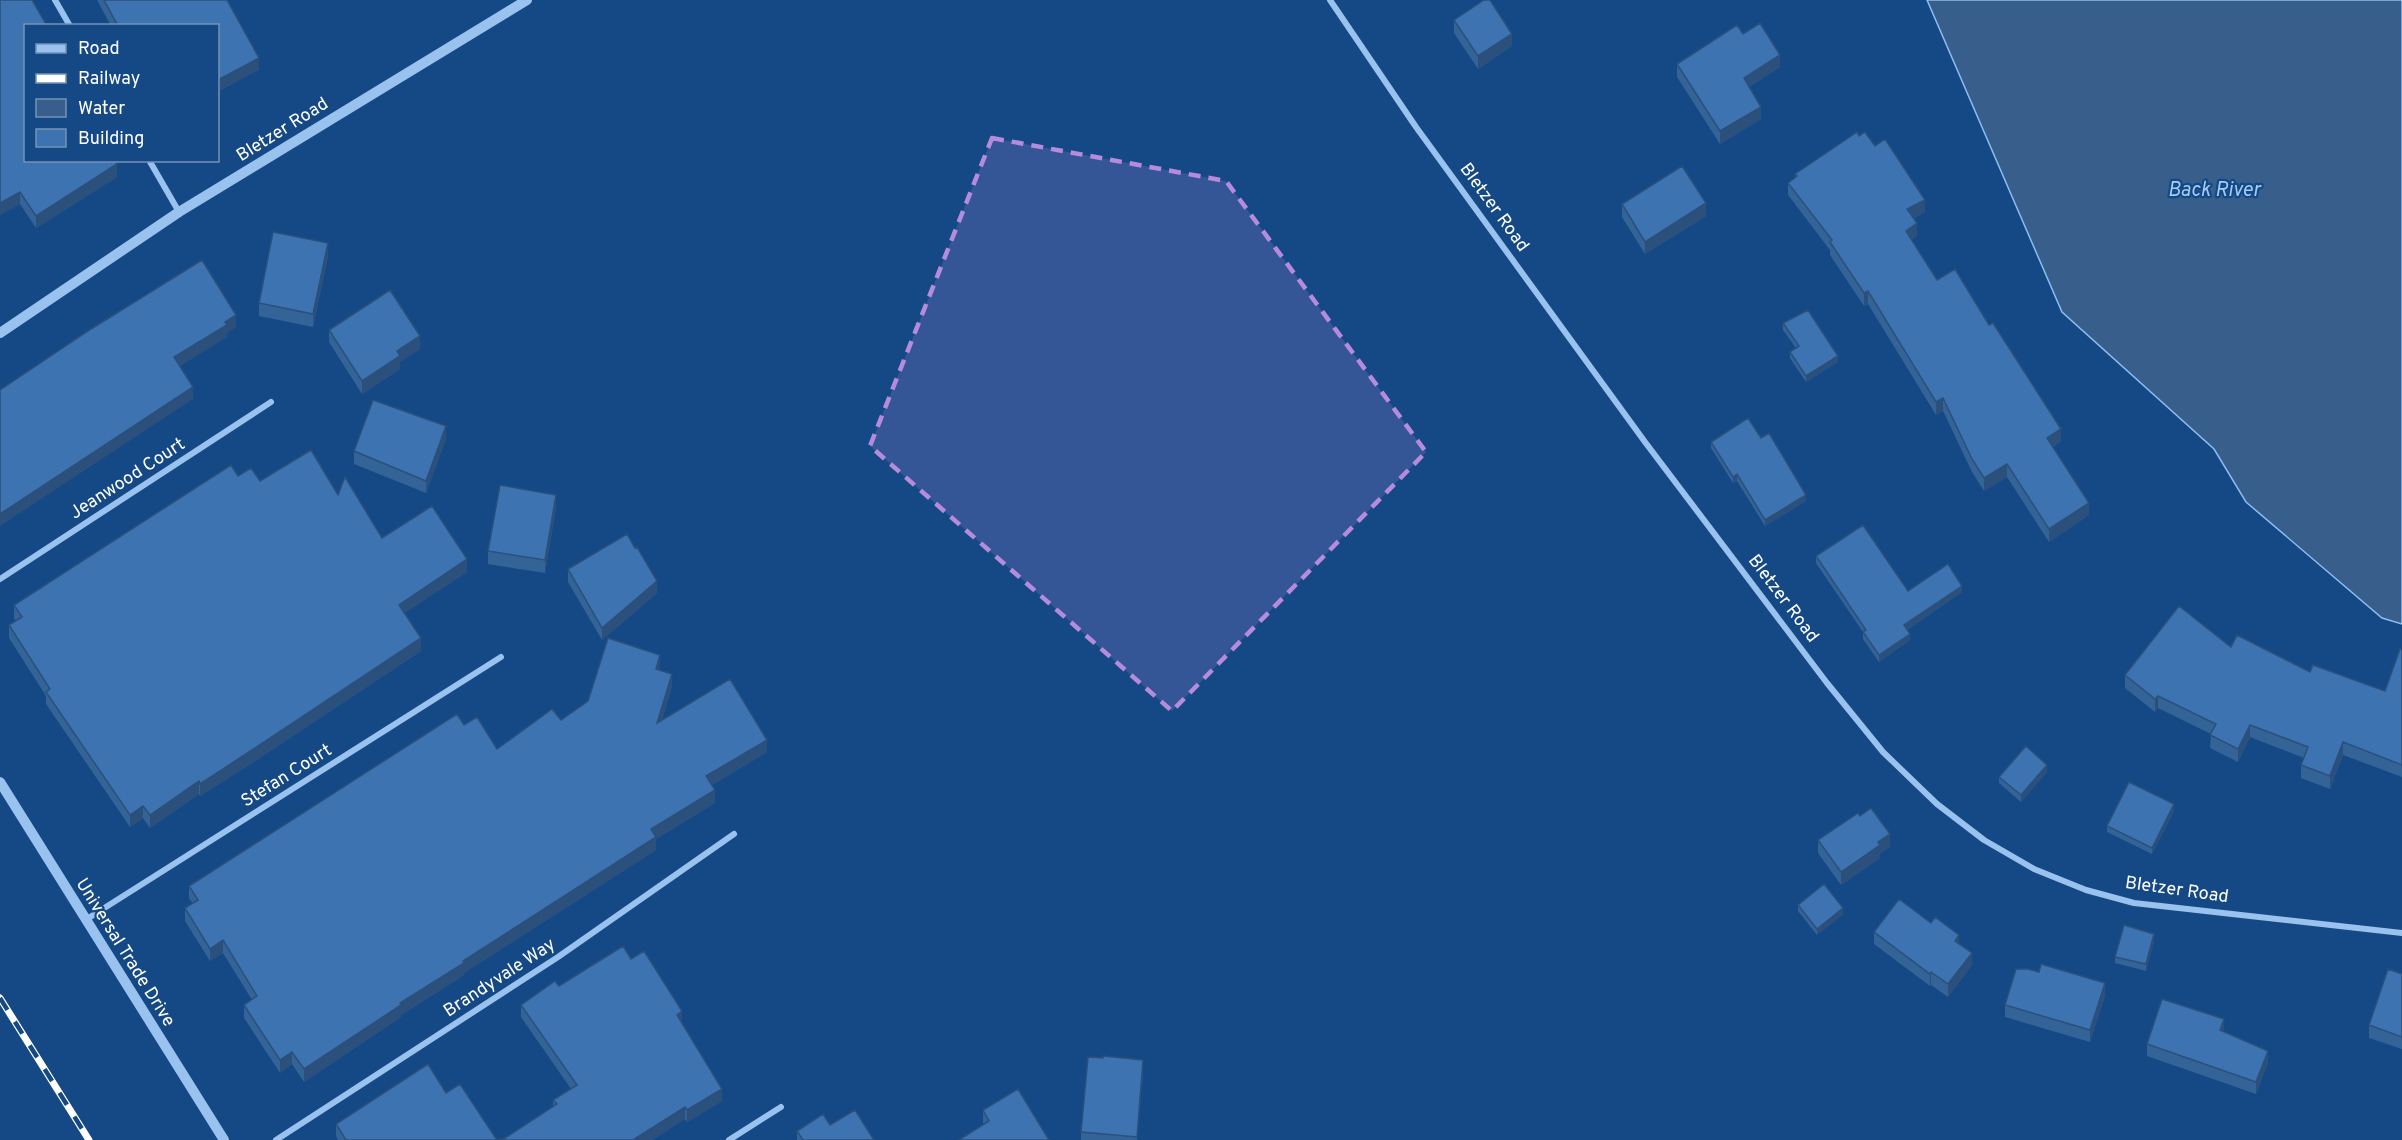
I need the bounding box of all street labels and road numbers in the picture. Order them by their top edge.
street label: Bletzer Road [232,93,333,168]
street label: Bletzer Road [1454,159,1534,257]
street label: Jeanwood Court [66,433,190,525]
street label: Bletzer Road [1742,550,1823,647]
street label: Stefan Court [237,739,336,813]
street label: Bletzer Road [2124,872,2230,909]
street label: Universal Trade Drive [70,874,180,1031]
street label: Brandyvale Way [439,934,560,1023]

